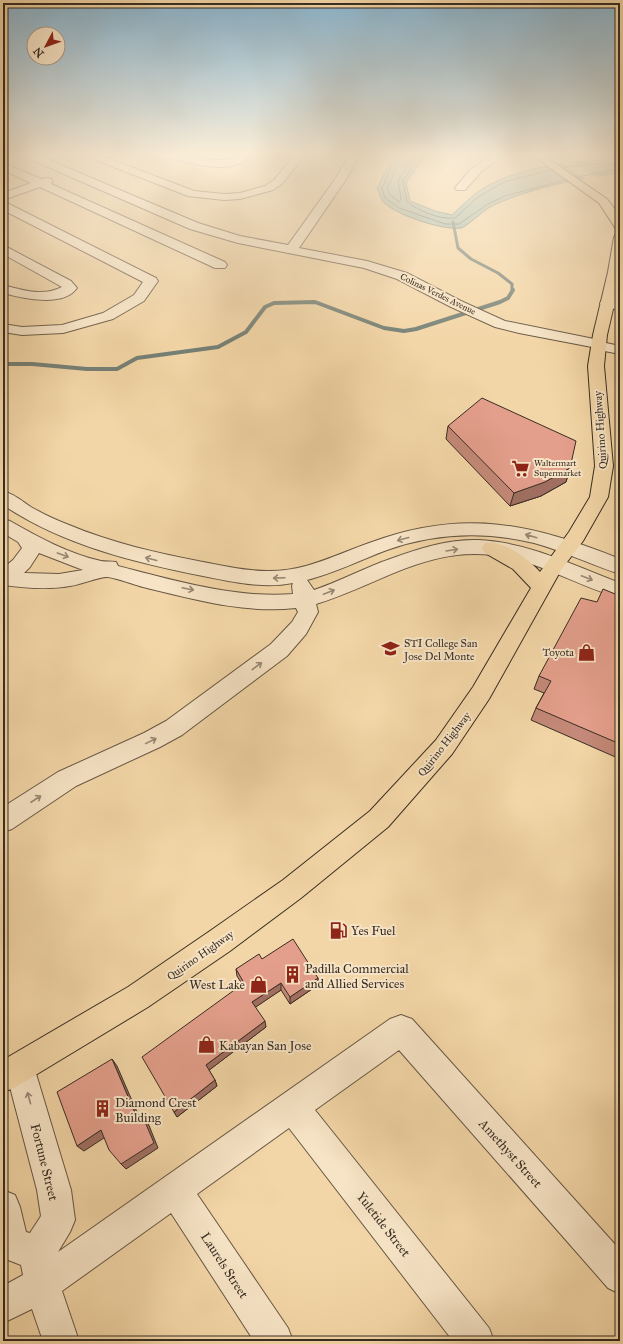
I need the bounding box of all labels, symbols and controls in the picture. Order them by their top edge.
north arrow [26,26,66,66]
text: N [30,44,47,60]
street label: Colinas Verdes Avenue [399,270,478,317]
street label: Quirino Highway [591,390,610,469]
place label: Waltermart Supermarket [534,457,582,478]
supermarket icon: Waltermart Supermarket [511,458,531,478]
one-way arrow [524,532,537,539]
one-way arrow [396,535,409,543]
one-way arrow [445,545,458,553]
one-way arrow [56,551,68,559]
one-way arrow [145,555,158,562]
one-way arrow [273,574,286,581]
one-way arrow [580,575,592,583]
one-way arrow [181,586,194,594]
one-way arrow [323,587,335,595]
place label: STI College San Jose Del Monte [403,637,478,664]
school or university icon: STI College San Jose Del Monte [381,639,401,659]
shop icon: Toyota [577,642,597,662]
place label: Toyota [543,646,574,659]
one-way arrow [252,662,263,670]
street label: Quirino Highway [415,709,474,779]
one-way arrow [145,736,157,744]
one-way arrow [30,795,41,804]
fuel station icon: Yes Fuel [328,920,348,940]
place label: Yes Fuel [351,923,396,939]
street label: Quirino Highway [165,927,237,983]
place label: Padilla Commercial and Allied Services [305,961,409,992]
building icon: Padilla Commercial and Allied Services [282,965,302,985]
shop icon: West Lake [248,974,268,994]
place label: West Lake [189,977,246,993]
shop icon: Kabayan San Jose [196,1035,216,1055]
place label: Kabayan San Jose [219,1038,312,1054]
one-way arrow [25,1092,32,1105]
place label: Diamond Crest Building [115,1095,197,1126]
building icon: Diamond Crest Building [92,1099,112,1119]
street label: Amethyst Street [474,1115,546,1192]
street label: Fortune Street [27,1122,61,1203]
street label: Yuletide Street [353,1189,414,1261]
street label: Laurels Street [197,1229,252,1302]

